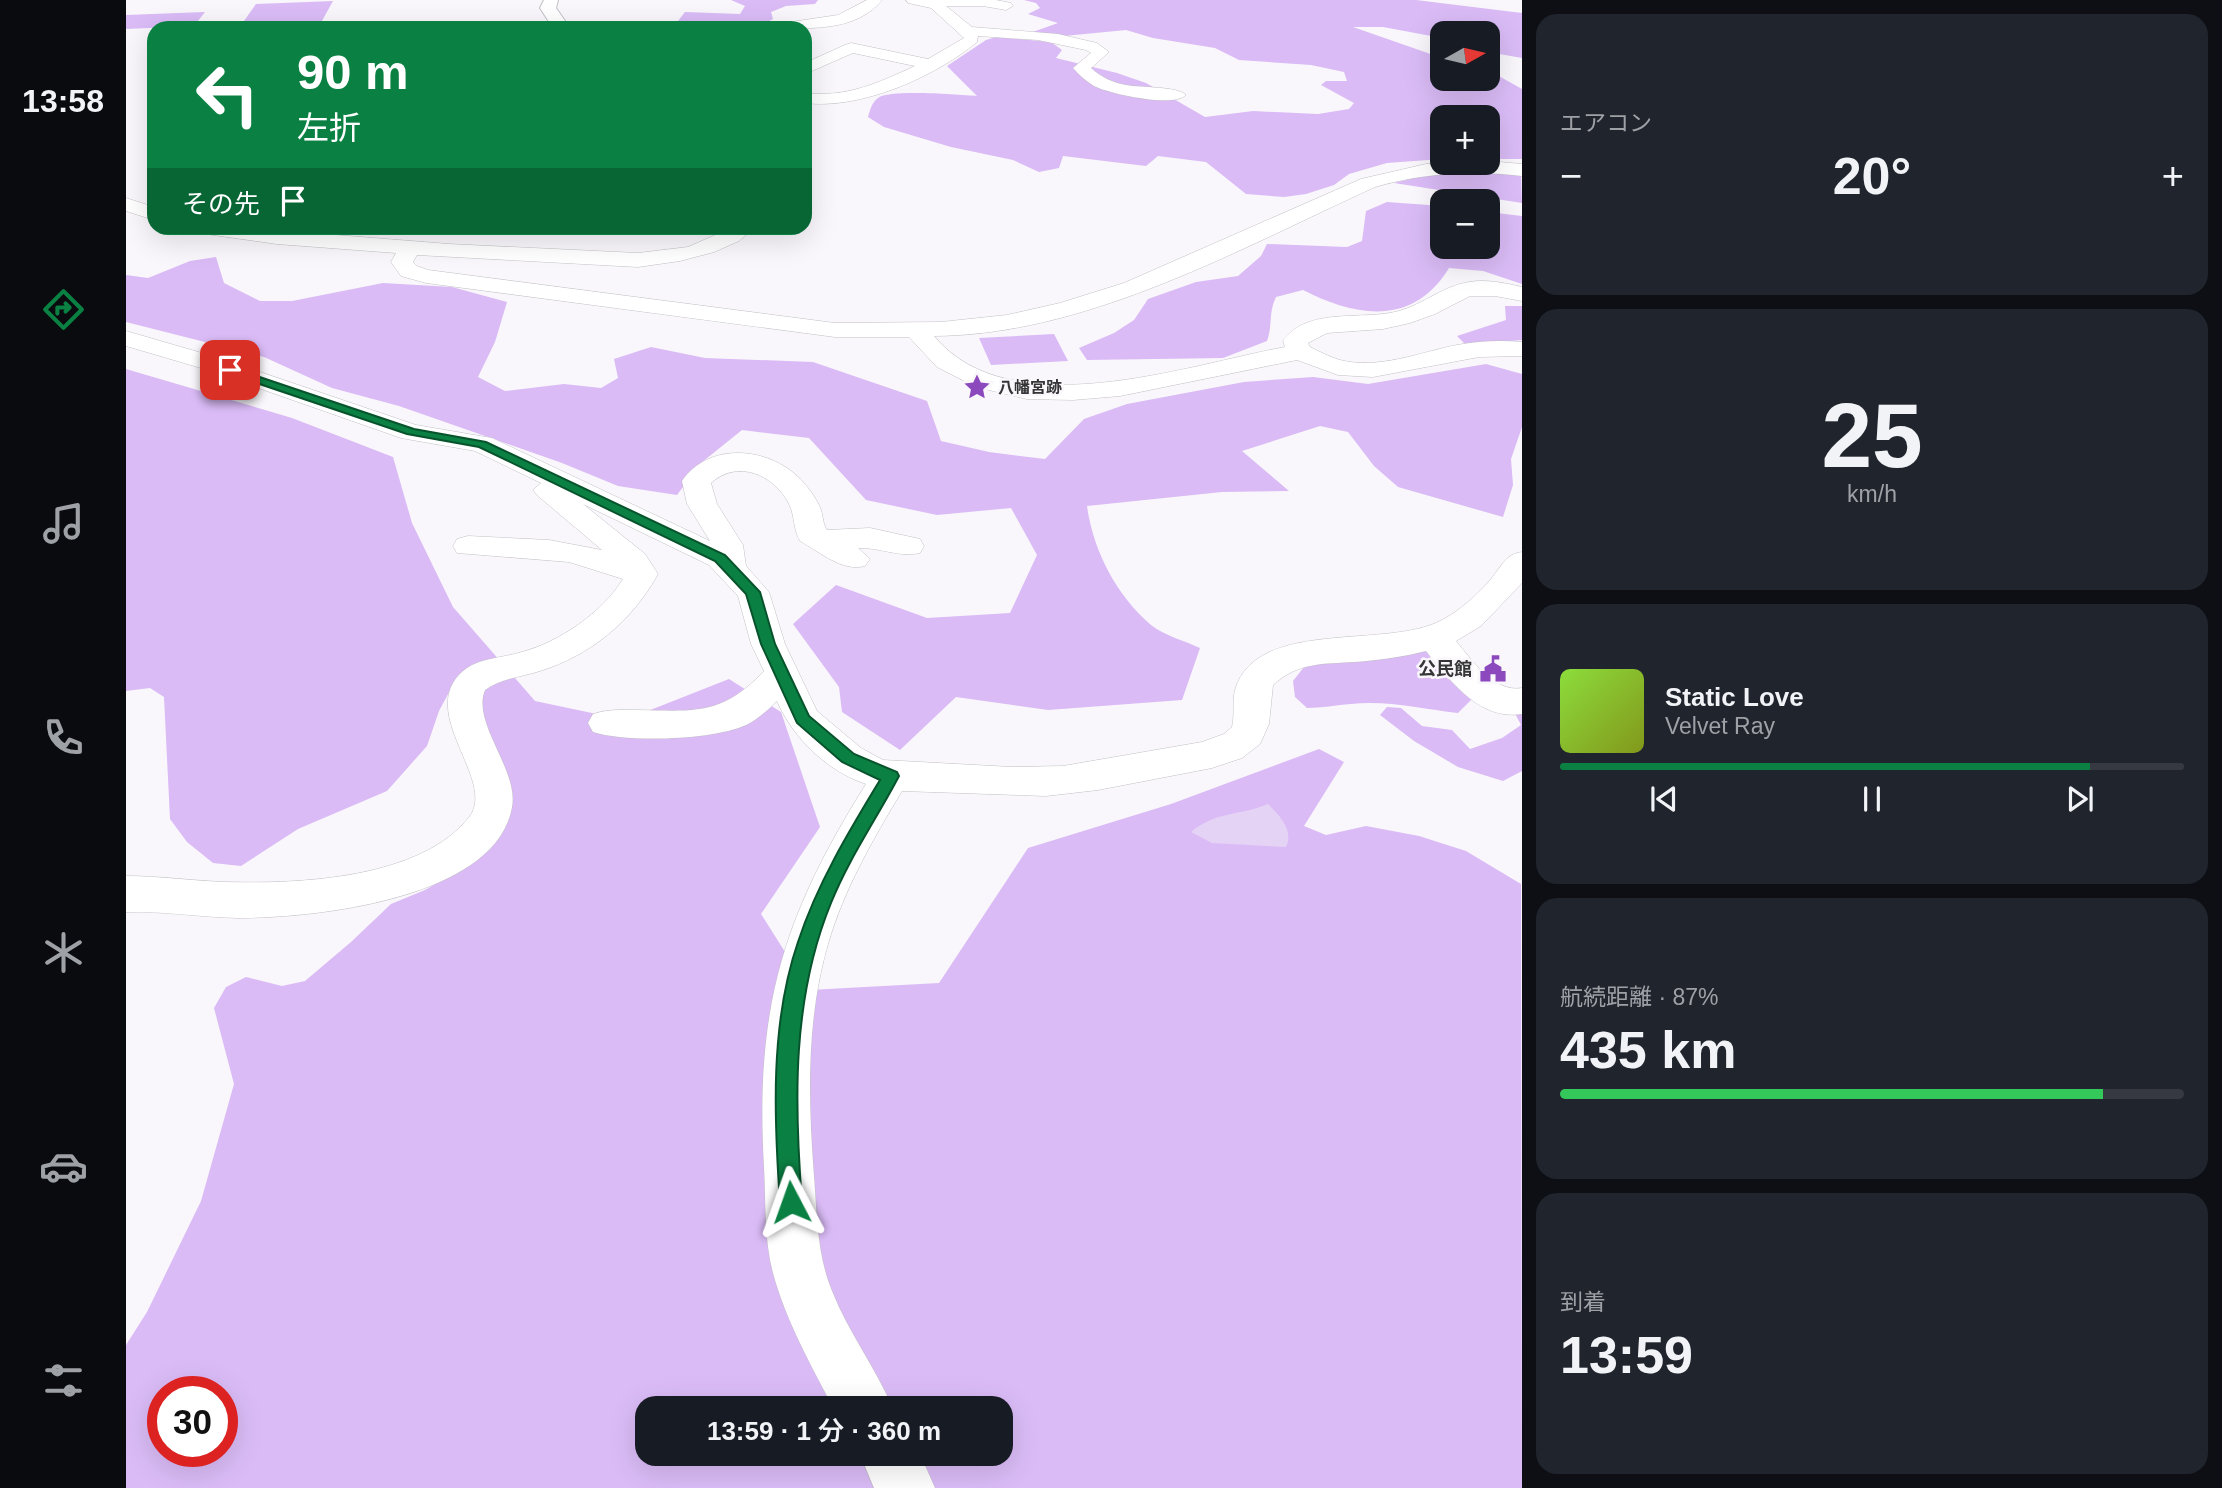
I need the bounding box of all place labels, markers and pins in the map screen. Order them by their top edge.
pin [200,340,260,400]
place icon: 八幡宮跡 [962,372,992,402]
place label: 八幡宮跡 [998,379,1062,396]
public building icon: 公民館 [1478,654,1508,684]
place label: 公民館 [1418,659,1472,679]

